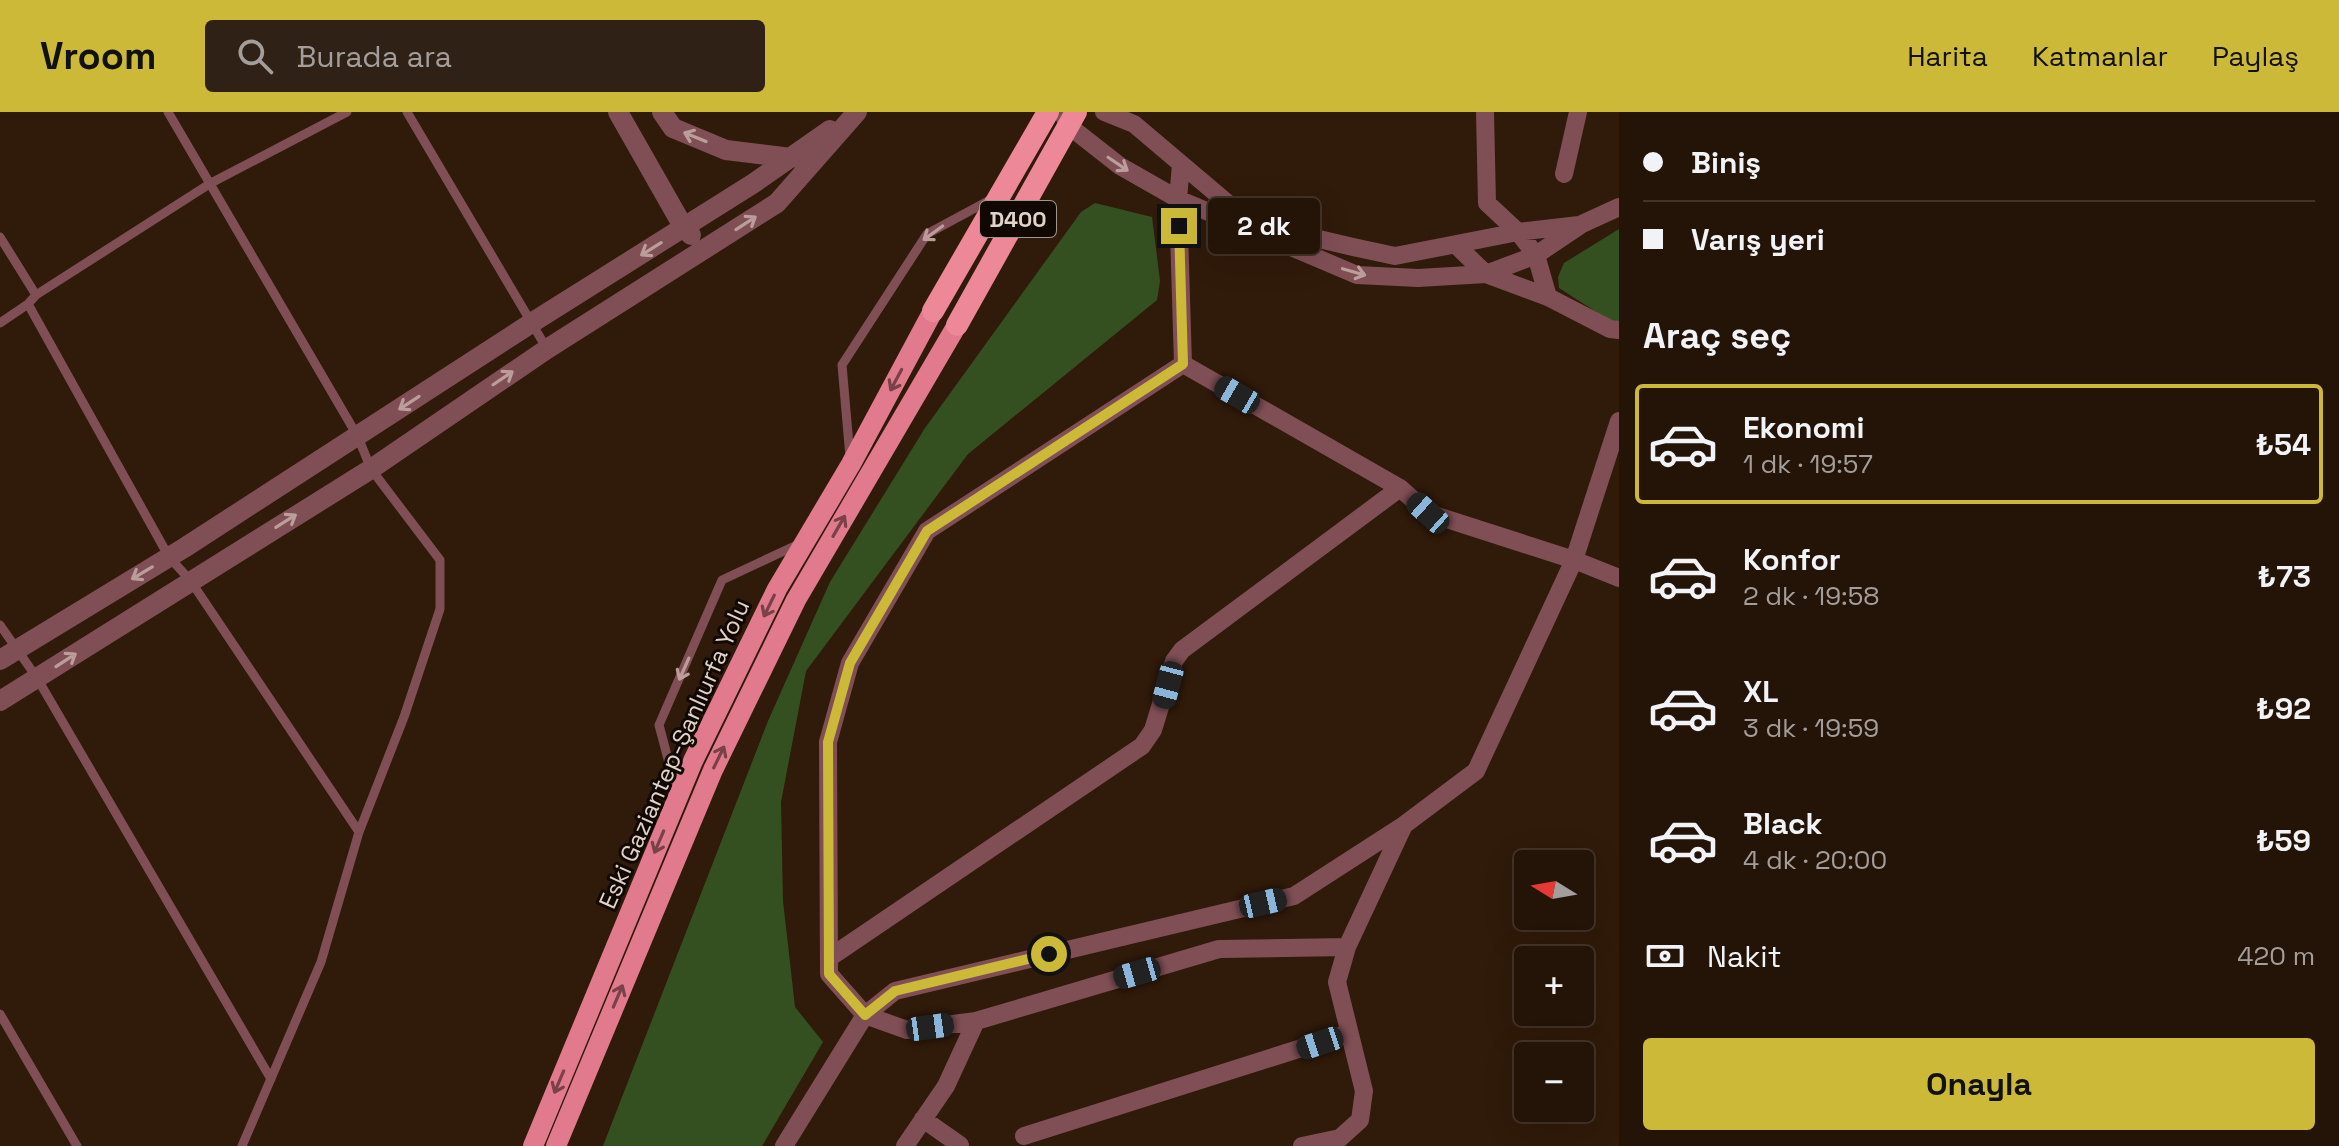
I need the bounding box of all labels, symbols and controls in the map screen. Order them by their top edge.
search box [205,20,765,92]
text: Vroom [40,32,157,80]
icon: search [233,34,277,78]
text: Burada ara [297,37,452,76]
text: Harita [1907,38,1988,74]
text: Katmanlar [2032,38,2168,74]
text: Paylaş [2212,38,2299,74]
one-way arrow [683,129,708,143]
text: Biniş [1691,143,1761,182]
one-way arrow [1107,156,1129,172]
callout: 2 dk [1207,198,1319,254]
road number: D400 [980,201,1056,237]
route end [1161,208,1197,244]
text: 2 dk [1237,209,1291,243]
one-way arrow [734,215,757,231]
text: Varış yeri [1691,220,1825,259]
one-way arrow [923,224,944,241]
one-way arrow [641,240,663,257]
one-way arrow [1340,265,1366,280]
text: Araç seç [1643,313,1791,359]
one-way arrow [888,367,904,391]
one-way arrow [492,370,514,387]
car [1210,373,1264,417]
one-way arrow [398,395,420,412]
icon: car [1647,408,1719,480]
text: Ekonomi [1743,408,1864,447]
text: ₺54 [2255,425,2311,464]
text: 1 dk · 19:57 [1743,447,1873,481]
car [1402,488,1454,538]
one-way arrow [274,513,297,529]
one-way arrow [832,515,847,539]
icon: car [1647,540,1719,612]
text: Konfor [1743,540,1841,579]
text: ₺73 [2258,557,2311,596]
one-way arrow [131,566,154,582]
text: 2 dk · 19:58 [1743,579,1879,613]
one-way arrow [761,594,776,618]
street label: Eski Gaziantep-Şanlıurfa Yolu [592,595,756,913]
one-way arrow [54,651,77,667]
one-way arrow [675,657,690,681]
car [1150,659,1186,711]
icon: car [1647,672,1719,744]
text: XL [1743,672,1779,711]
text: ₺92 [2256,689,2311,728]
text: 3 dk · 19:59 [1743,711,1879,745]
one-way arrow [713,746,728,769]
icon: car [1647,804,1719,876]
text: Black [1743,804,1822,843]
text: ₺59 [2256,821,2311,860]
one-way arrow [651,829,666,854]
text: 4 dk · 20:00 [1743,843,1887,877]
north arrow [1514,850,1594,930]
map controls [1514,850,1594,1122]
car [1237,886,1289,920]
icon: cash [1643,934,1687,978]
route start [1031,936,1067,972]
text: Nakit [1707,937,1781,976]
text: 420 m [2237,939,2315,973]
button: + [1514,946,1594,1026]
car [1111,955,1163,991]
one-way arrow [612,984,626,1009]
car [905,1012,955,1042]
car [1293,1024,1347,1062]
button: Onayla [1643,1038,2315,1130]
button: − [1514,1042,1594,1122]
one-way arrow [550,1069,565,1094]

